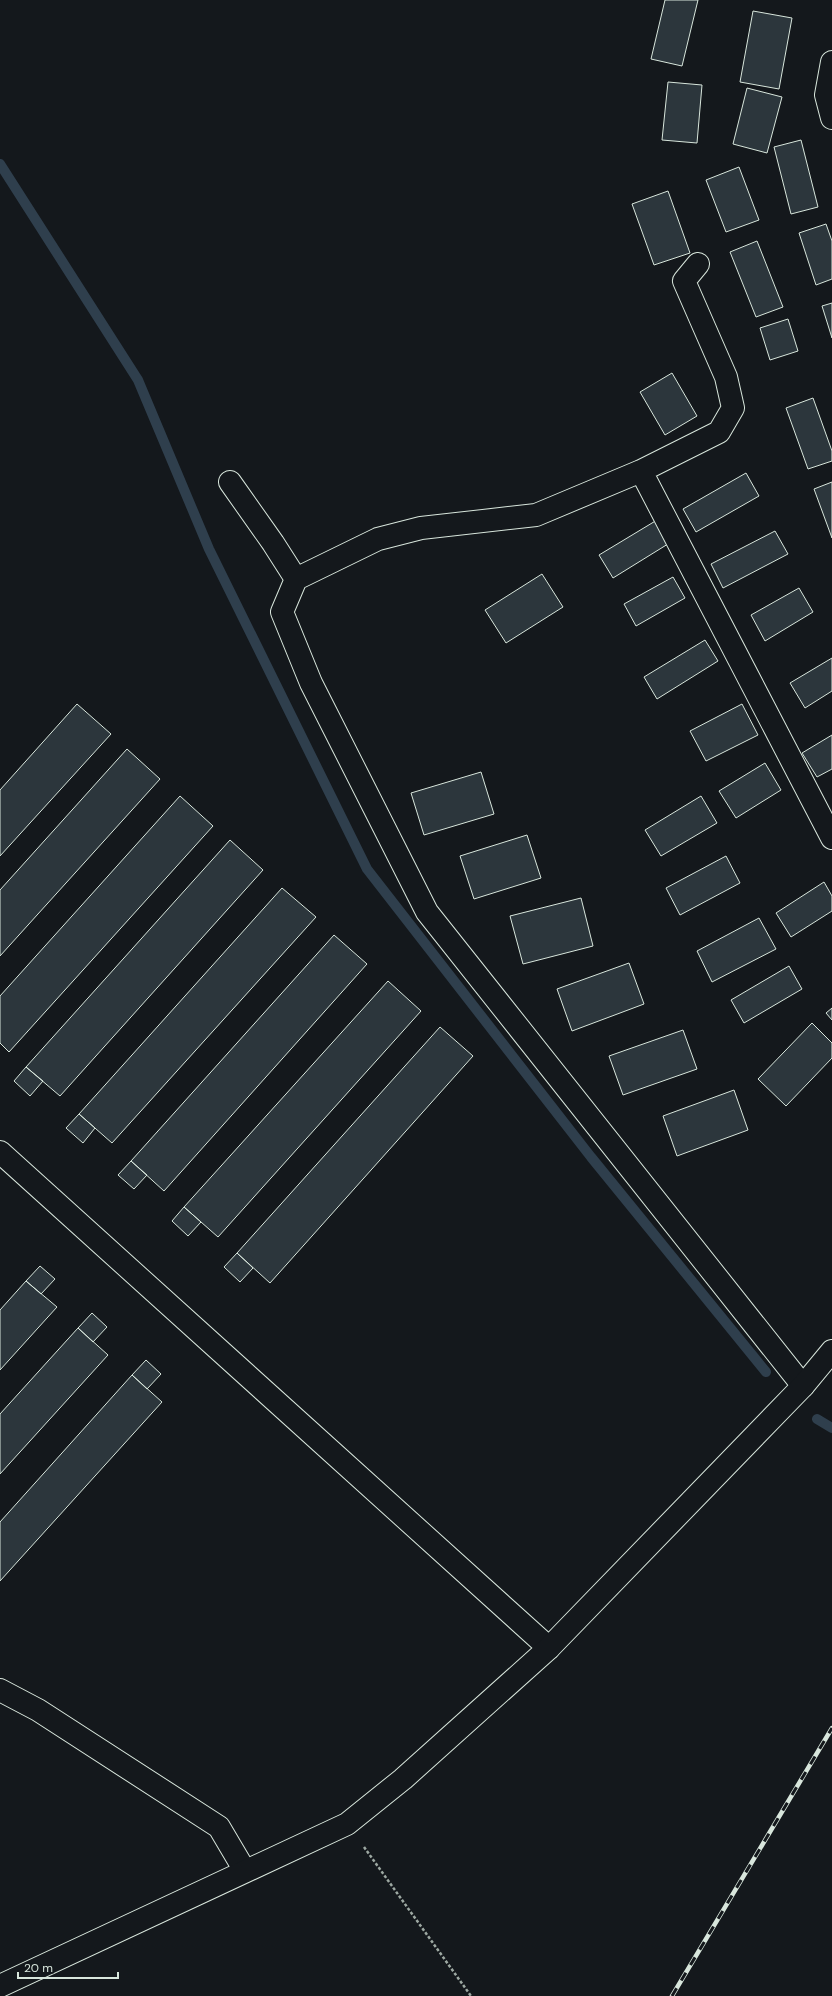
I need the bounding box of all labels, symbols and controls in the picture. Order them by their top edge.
scale bar [18,1954,118,1980]
text: 20 m [24,1960,53,1976]

